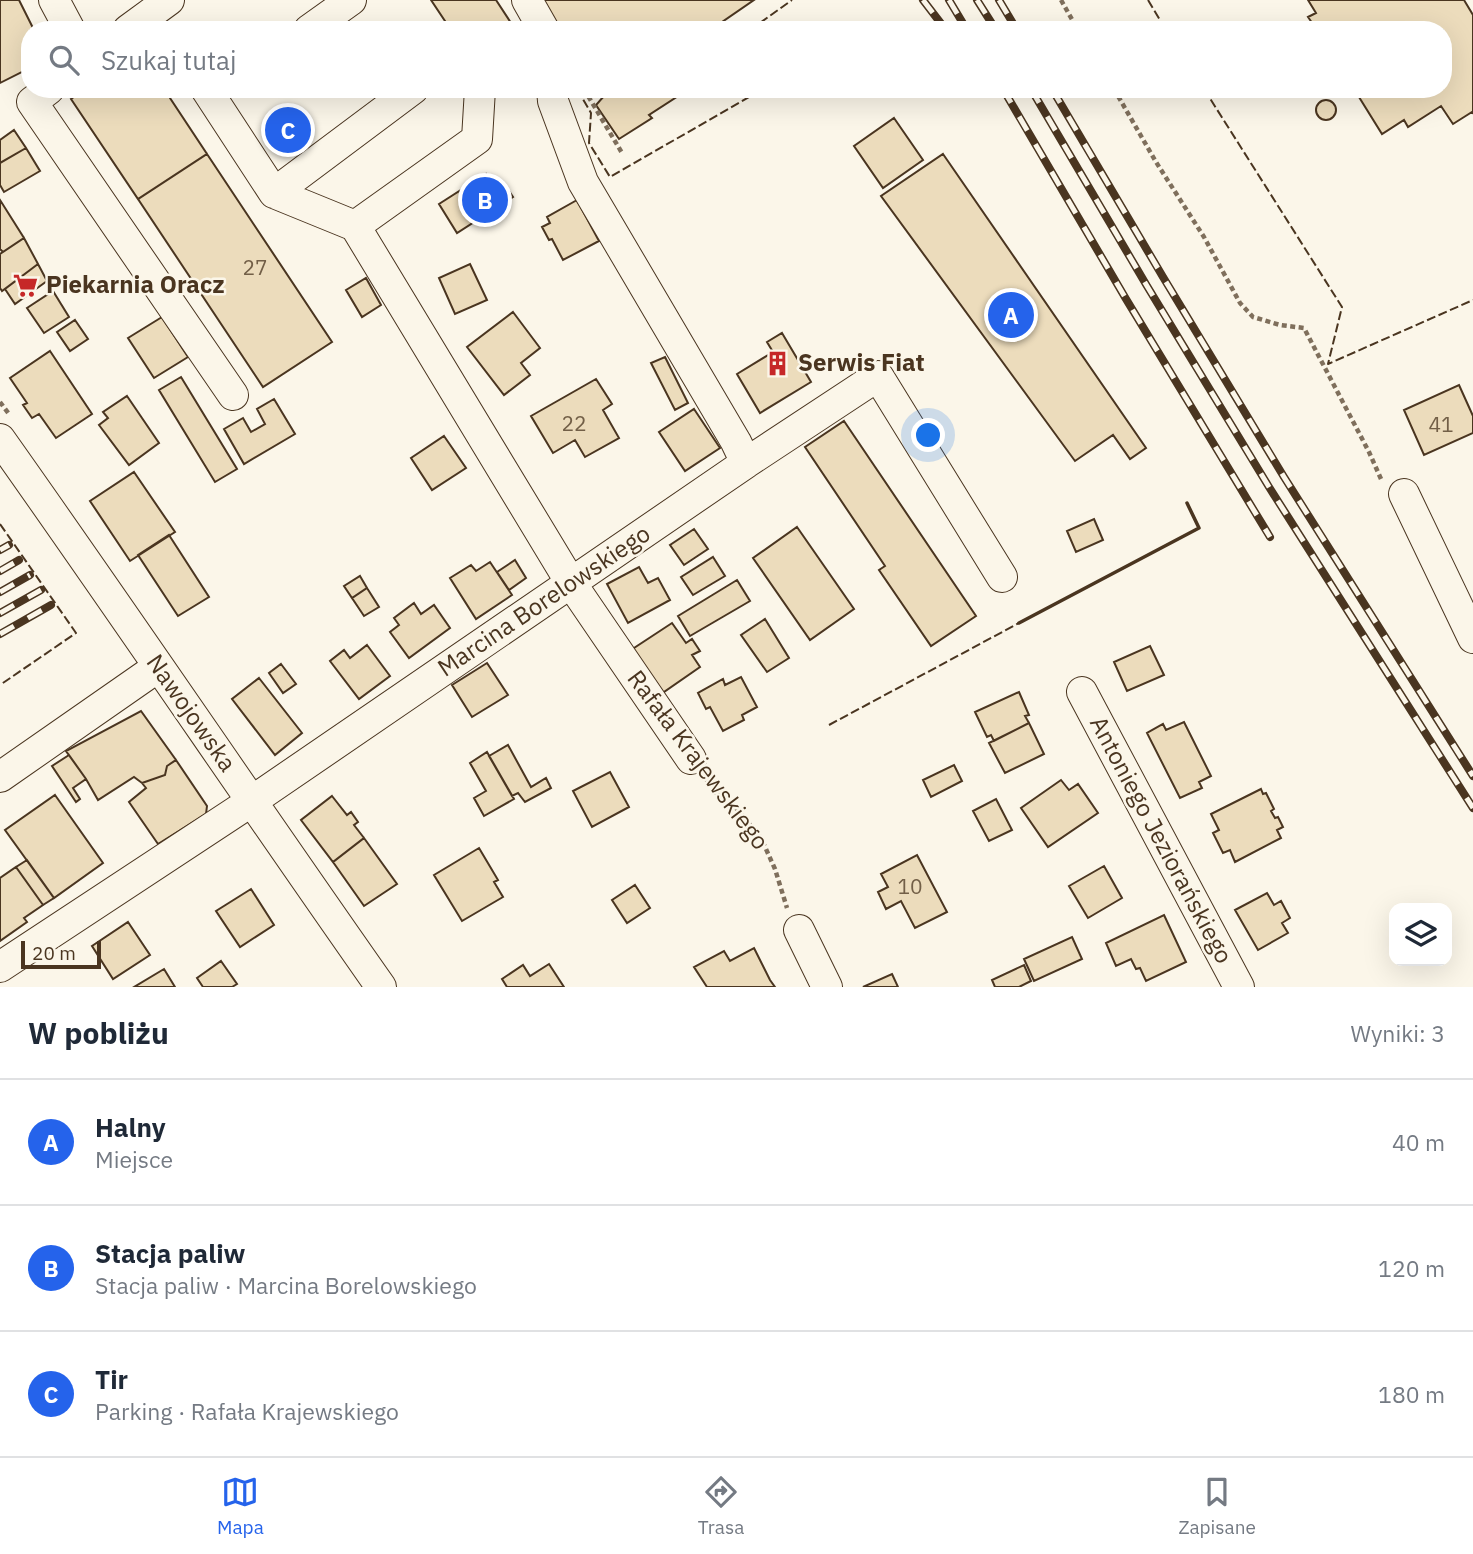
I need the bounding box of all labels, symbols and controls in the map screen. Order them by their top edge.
search box [21,21,1452,98]
icon: search [45,41,83,79]
text: Szukaj tutaj [101,43,236,77]
pin: C [265,104,311,156]
pin: B [462,174,508,226]
house number: 27 [242,253,268,281]
place label: Piekarnia Oracz [46,268,225,300]
supermarket icon: Piekarnia Oracz [12,271,40,299]
pin: A [988,289,1034,341]
place label: Serwis Fiat [798,346,925,378]
building icon: Serwis Fiat [764,349,792,377]
house number: 22 [561,409,587,437]
house number: 41 [1428,410,1454,438]
your location [911,418,945,452]
street label: Marcina Borelowskiego [431,517,656,683]
street label: Nawojowska [140,647,244,778]
street label: Rafała Krajewskiego [621,663,777,856]
street label: Antoniego Jeziorańskiego [1083,710,1241,969]
house number: 10 [897,872,923,900]
map controls [1389,903,1452,966]
button: layers [1389,903,1452,966]
scale bar [21,938,102,970]
text: 20 m [32,941,76,965]
text: W pobliżu [28,1013,169,1052]
text: Wyniki: 3 [1350,1018,1445,1048]
text: Halny [95,1110,166,1144]
text: A [43,1127,59,1157]
text: 40 m [1392,1127,1445,1157]
text: Miejsce [95,1144,173,1174]
text: Stacja paliw [95,1236,245,1270]
text: B [43,1253,59,1283]
text: 120 m [1378,1253,1445,1283]
text: Stacja paliw · Marcina Borelowskiego [95,1270,477,1300]
text: Tir [95,1362,128,1396]
text: C [44,1379,58,1409]
text: 180 m [1378,1379,1445,1409]
text: Parking · Rafała Krajewskiego [95,1396,399,1426]
tab: Mapa [217,1473,264,1539]
tab: Trasa [698,1473,744,1539]
tab: Zapisane [1178,1473,1256,1539]

